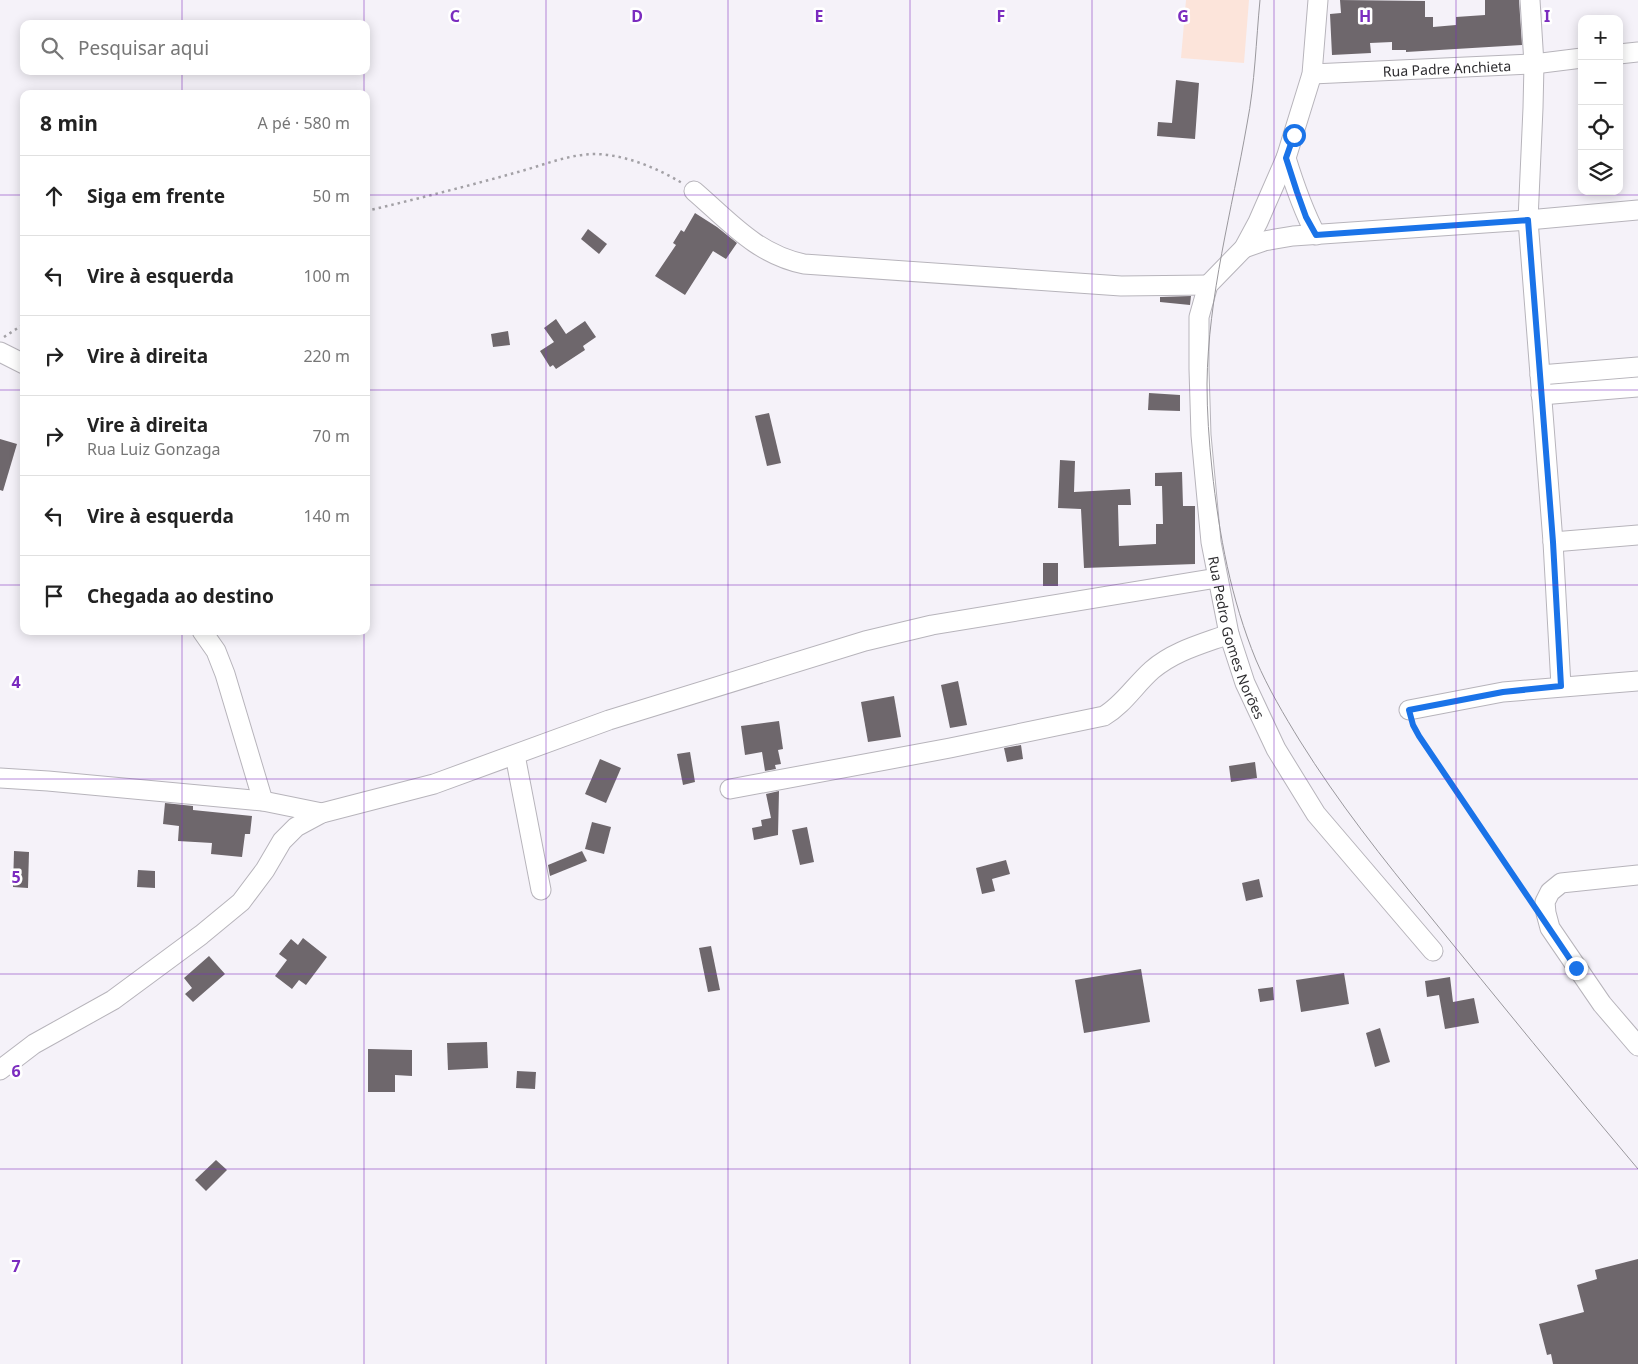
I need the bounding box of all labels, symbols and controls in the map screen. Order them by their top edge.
text: C [450,5,460,27]
text: D [631,5,643,27]
text: E [815,5,824,27]
text: F [997,5,1005,27]
text: G [1177,5,1189,27]
text: H [1359,5,1371,27]
text: I [1544,5,1550,27]
map controls [1578,15,1623,195]
button: + [1578,15,1623,60]
search box [20,20,370,75]
icon: search [38,34,66,62]
text: Pesquisar aqui [78,35,209,61]
street label: Rua Padre Anchieta [1382,56,1511,80]
button: − [1578,60,1623,105]
button: locate [1578,105,1623,150]
text: 8 min [40,109,98,137]
text: A pé · 580 m [258,112,350,134]
route start [1283,124,1306,147]
button: layers [1578,150,1623,195]
icon: ahead [40,182,68,210]
text: Siga em frente [87,183,225,209]
text: 50 m [313,185,350,207]
icon: left [40,262,68,290]
text: Vire à esquerda [87,263,234,289]
text: 100 m [303,265,350,287]
icon: right [40,342,68,370]
text: Vire à direita [87,343,208,369]
text: 220 m [303,345,350,367]
text: Vire à direita [87,412,208,438]
icon: right [40,422,68,450]
text: 70 m [313,425,350,447]
text: Rua Luiz Gonzaga [87,438,221,460]
icon: left [40,502,68,530]
text: Vire à esquerda [87,503,234,529]
text: 140 m [303,505,350,527]
street label: Rua Pedro Gomes Norões [1204,554,1270,722]
icon: arrive [40,582,68,610]
text: Chegada ao destino [87,583,274,609]
text: 4 [11,671,21,693]
text: 5 [11,866,21,888]
route end [1565,957,1588,980]
text: 6 [11,1060,21,1082]
text: 7 [11,1255,21,1277]

